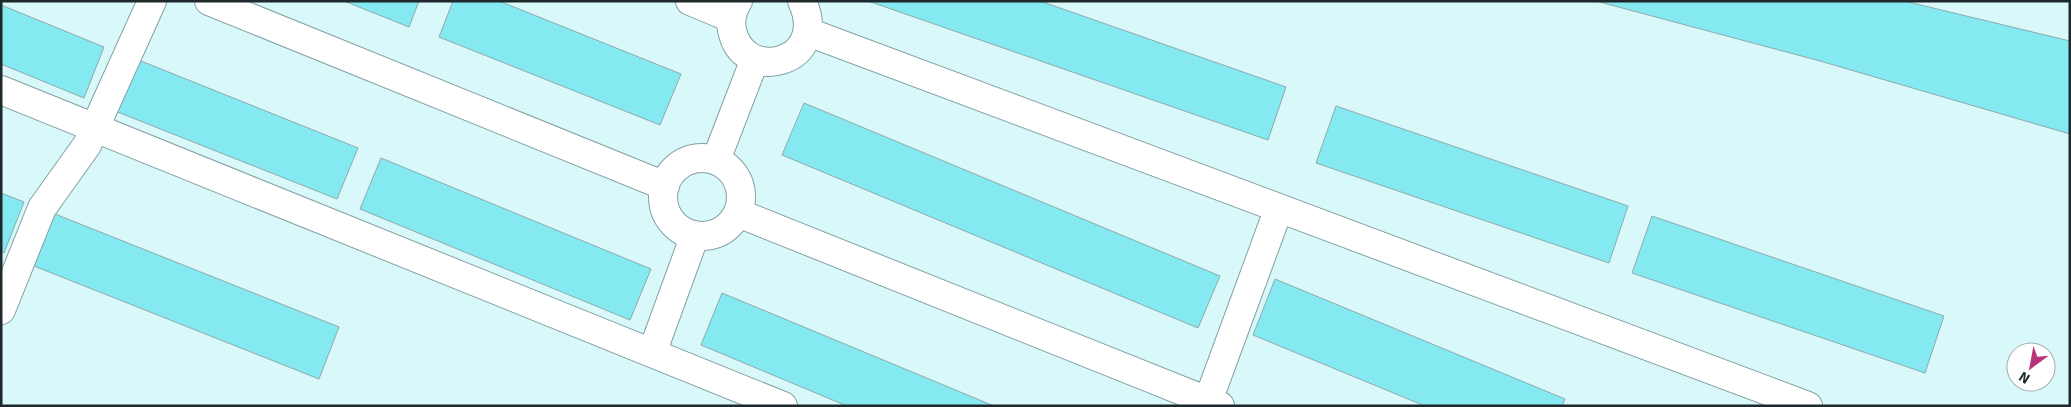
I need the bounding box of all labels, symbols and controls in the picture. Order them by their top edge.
north arrow [2006,342,2056,392]
text: N [2016,368,2033,387]

